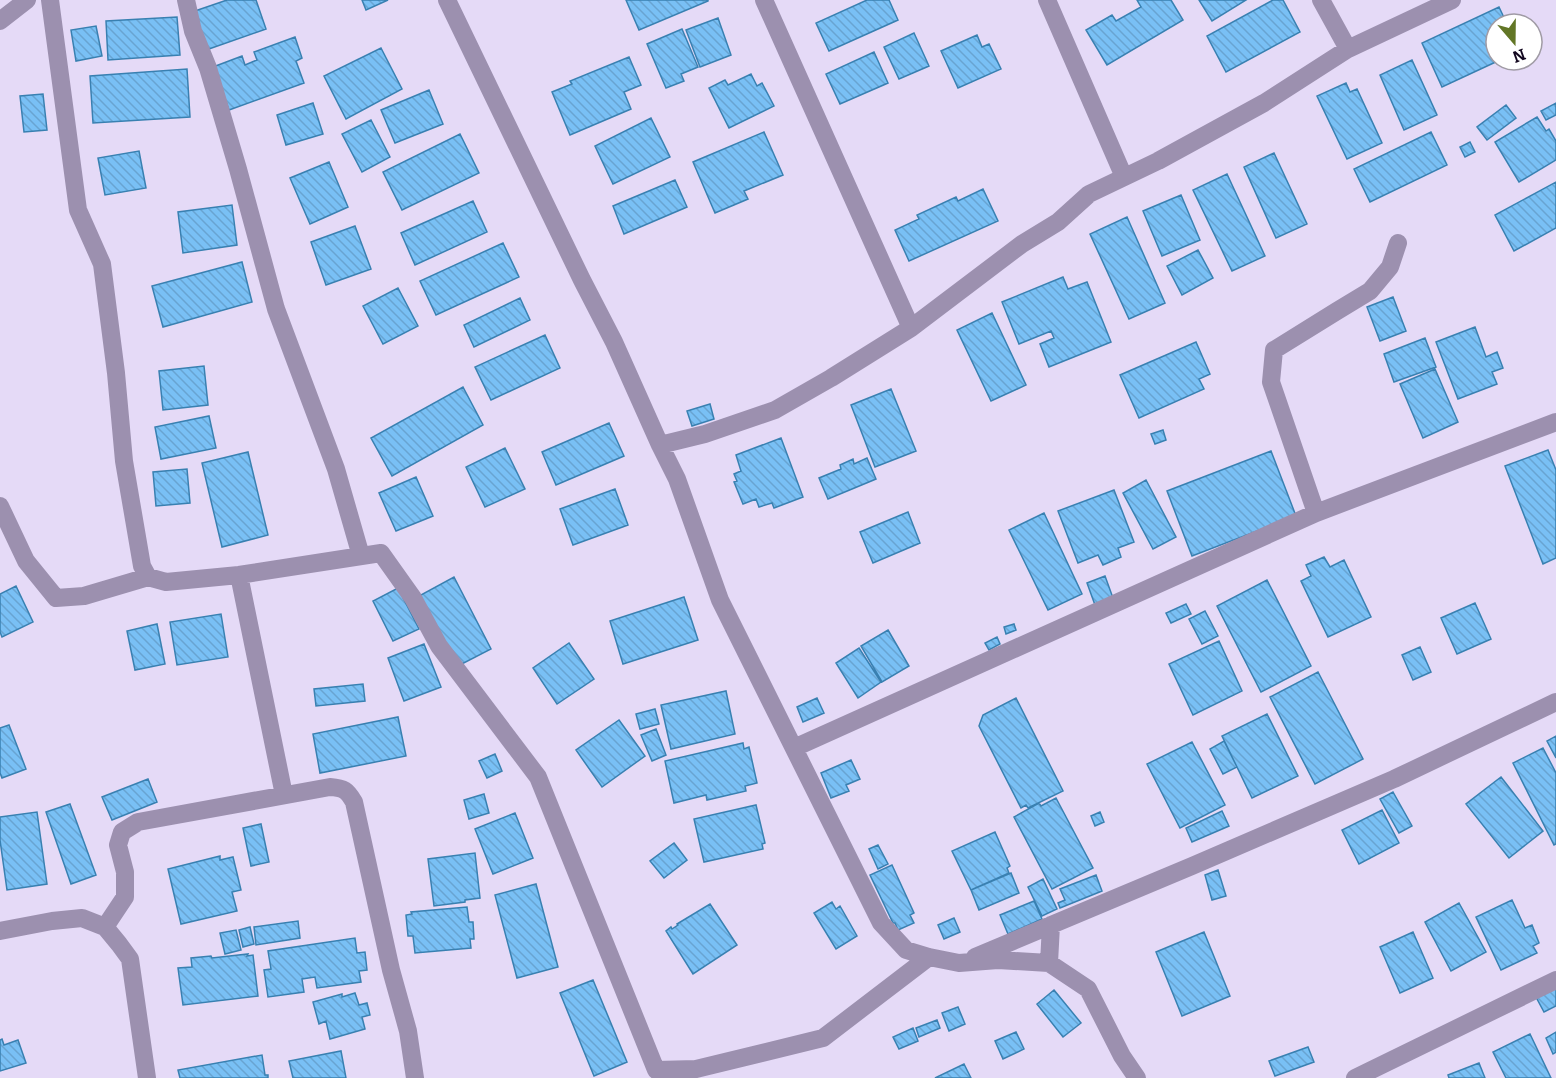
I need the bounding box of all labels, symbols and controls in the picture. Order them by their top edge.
north arrow [1484,12,1544,72]
text: N [1510,45,1528,67]

